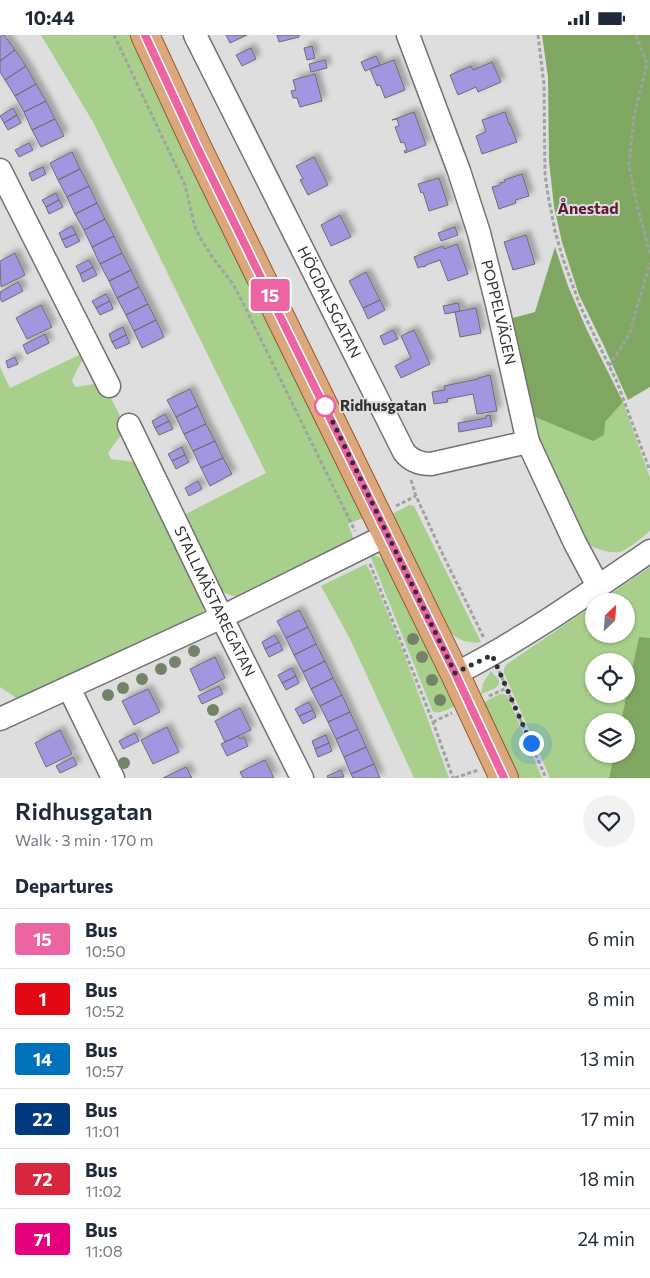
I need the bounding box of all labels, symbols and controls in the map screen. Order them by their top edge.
text: 10:44 [25,6,75,29]
district label: Ånestad [557,198,619,217]
street label: HÖGDALSGATAN [294,243,365,361]
street label: POPPELVÄGEN [478,258,520,366]
line badge: 15 [248,279,292,311]
text: 15 [261,284,279,306]
marker: Ridhusgatan [314,395,336,417]
place label: Ridhusgatan [340,396,427,414]
street label: STALLMÄSTAREGATAN [171,523,260,679]
north arrow [585,593,635,643]
map controls [585,593,635,763]
button: locate [585,653,635,703]
button: layers [585,713,635,763]
your location [519,731,544,756]
button: heart [583,795,635,847]
text: Ridhusgatan [15,796,153,825]
text: Walk · 3 min · 170 m [15,830,154,849]
text: Departures [15,874,113,897]
text: Bus [85,918,117,941]
text: 6 min [587,927,635,950]
text: 15 [33,928,52,950]
text: 10:50 [85,941,126,960]
text: Bus [85,978,117,1001]
text: 8 min [587,987,635,1010]
text: 1 [38,988,47,1010]
text: 10:52 [85,1001,124,1020]
text: Bus [85,1038,117,1061]
text: 13 min [580,1047,635,1070]
text: 14 [33,1048,52,1070]
text: 10:57 [85,1061,124,1080]
text: Bus [85,1098,117,1121]
text: 17 min [581,1107,635,1130]
text: 22 [32,1108,53,1130]
text: 11:01 [85,1121,120,1140]
text: Bus [85,1158,117,1181]
text: 18 min [579,1167,635,1190]
text: 72 [32,1168,53,1190]
text: 11:02 [85,1181,122,1200]
text: Bus [85,1218,117,1241]
text: 24 min [577,1227,635,1250]
text: 71 [33,1228,52,1250]
text: 11:08 [85,1241,123,1260]

